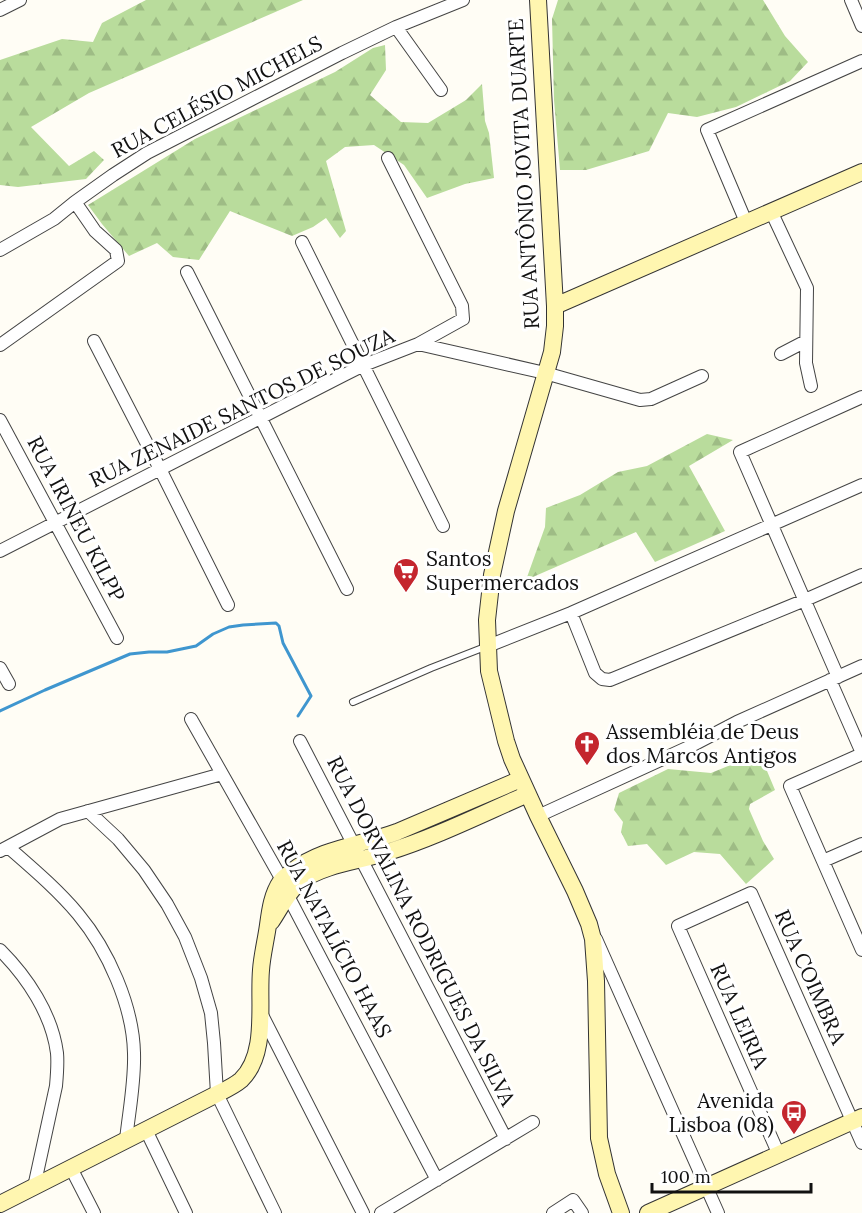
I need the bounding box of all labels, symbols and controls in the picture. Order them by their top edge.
street label: RUA ANTÔNIO JOVITA DUARTE [502,18,545,330]
street label: RUA CELÉSIO MICHELS [107,29,327,164]
street label: RUA ZENAIDE SANTOS DE SOUZA [85,321,399,493]
street label: RUA IRINEU KILPP [21,431,132,606]
place label: Santos Supermercados [426,545,579,596]
supermarket icon: Santos Supermercados [391,556,421,594]
place label: Assembléia de Deus dos Marcos Antigos [605,718,799,769]
church icon: Assembléia de Deus dos Marcos Antigos [572,729,602,767]
street label: RUA DORVALINA RODRIGUES DA SILVA [321,751,522,1111]
street label: RUA NATALÍCIO HAAS [271,835,398,1042]
street label: RUA COIMBRA [769,905,853,1049]
street label: RUA LEIRIA [704,959,775,1074]
place label: Avenida Lisboa (08) [668,1087,774,1138]
bus stop icon: Avenida Lisboa (08) [779,1098,809,1136]
scale bar [652,1156,811,1194]
text: 100 m [661,1165,711,1188]

